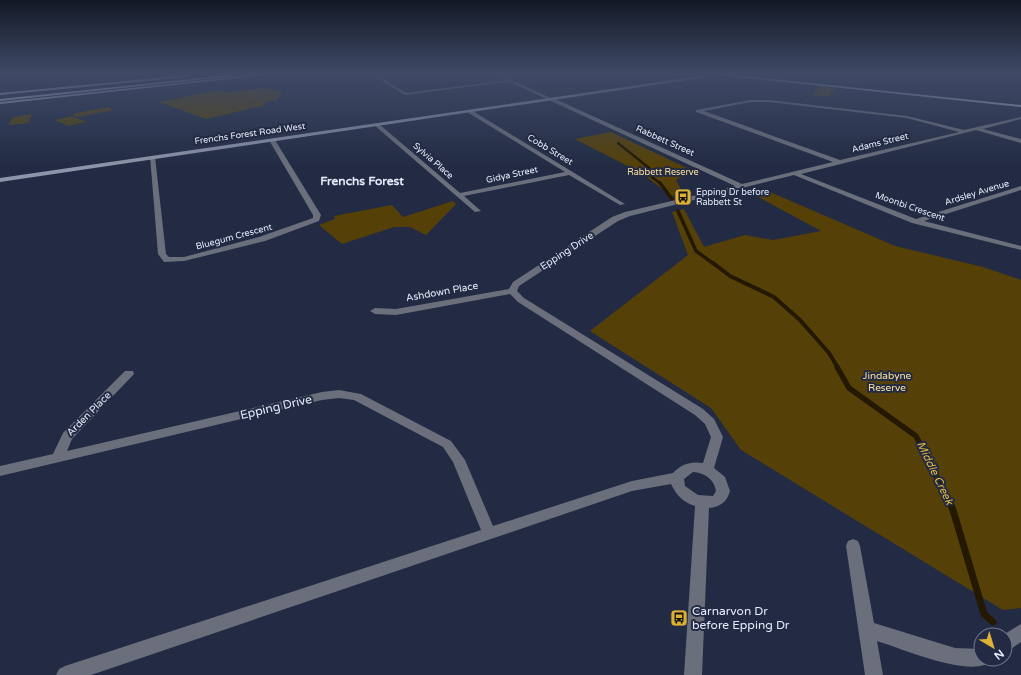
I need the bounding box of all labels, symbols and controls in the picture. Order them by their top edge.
street label: Frenchs Forest Road West [194,121,307,147]
street label: Rabbett Street [634,123,696,159]
street label: Adams Street [851,131,910,155]
street label: Cobb Street [525,132,575,168]
street label: Sylvia Place [411,140,455,182]
street label: Gidya Street [485,164,539,186]
park label: Rabbett Reserve [627,167,699,178]
district label: Frenchs Forest [320,174,404,188]
street label: Ardsley Avenue [944,178,1010,208]
bus stop icon: Epping Dr before Rabbett St [673,187,693,207]
place label: Epping Dr before Rabbett St [696,187,769,208]
street label: Moonbi Crescent [874,190,947,224]
street label: Bluegum Crescent [195,221,274,252]
street label: Epping Drive [538,229,596,273]
street label: Ashdown Place [405,280,479,304]
park label: Jindabyne Reserve [863,370,912,394]
street label: Arden Place [64,389,114,439]
street label: Epping Drive [239,392,313,422]
water label: Middle Creek [914,439,956,508]
place label: Carnarvon Dr before Epping Dr [692,604,790,632]
bus stop icon: Carnarvon Dr before Epping Dr [669,608,689,628]
north arrow [973,627,1013,667]
text: N [991,647,1006,662]

